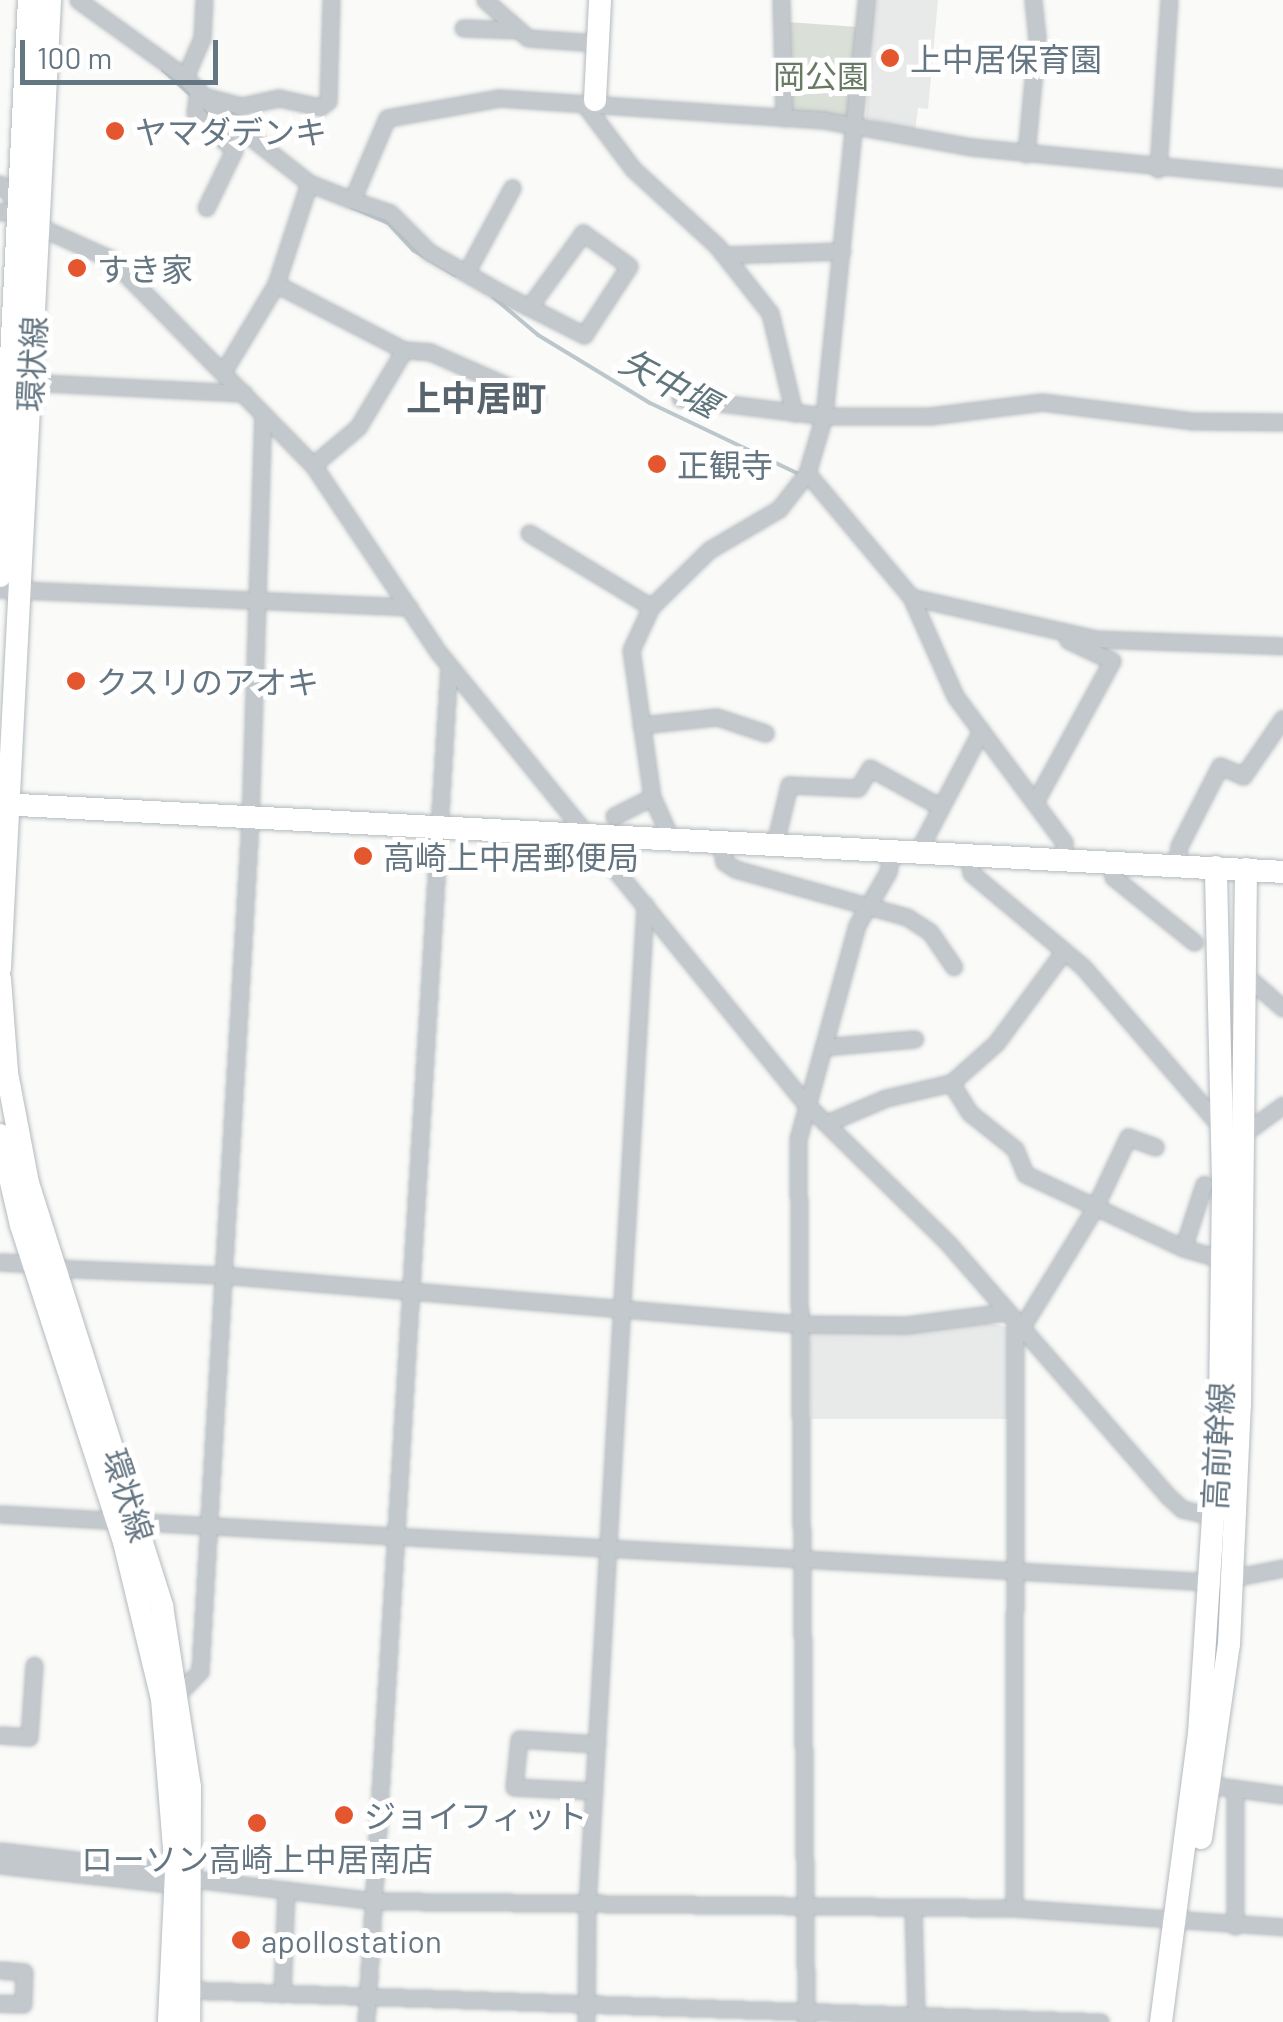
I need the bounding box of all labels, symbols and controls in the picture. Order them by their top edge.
scale bar [25,20,222,82]
text: 100 m [37,39,112,75]
place label: 上中居保育園 [910,39,1102,77]
marker: 上中居保育園 [879,47,901,69]
park label: 岡公園 [773,56,869,94]
place label: ヤマダデンキ [135,112,327,150]
marker: ヤマダデンキ [104,120,126,142]
place label: すき家 [97,249,193,287]
marker: すき家 [66,257,88,279]
street label: 環状線 [9,315,53,413]
water label: 矢中堰 [614,339,726,425]
district label: 上中居町 [406,376,546,418]
place label: 正観寺 [677,445,773,483]
marker: 正観寺 [646,453,668,475]
place label: クスリのアオキ [96,662,320,700]
marker: クスリのアオキ [65,670,87,692]
place label: 高崎上中居郵便局 [383,837,639,875]
marker: 高崎上中居郵便局 [352,845,374,867]
street label: 高前幹線 [1194,1381,1240,1511]
street label: 環状線 [96,1443,162,1547]
place label: ジョイフィット [364,1796,588,1834]
marker: ジョイフィット [333,1804,355,1826]
marker: ローソン高崎上中居南店 [246,1812,268,1834]
place label: ローソン高崎上中居南店 [81,1839,433,1877]
place label: apollostation [261,1921,442,1959]
marker: apollostation [230,1929,252,1951]

